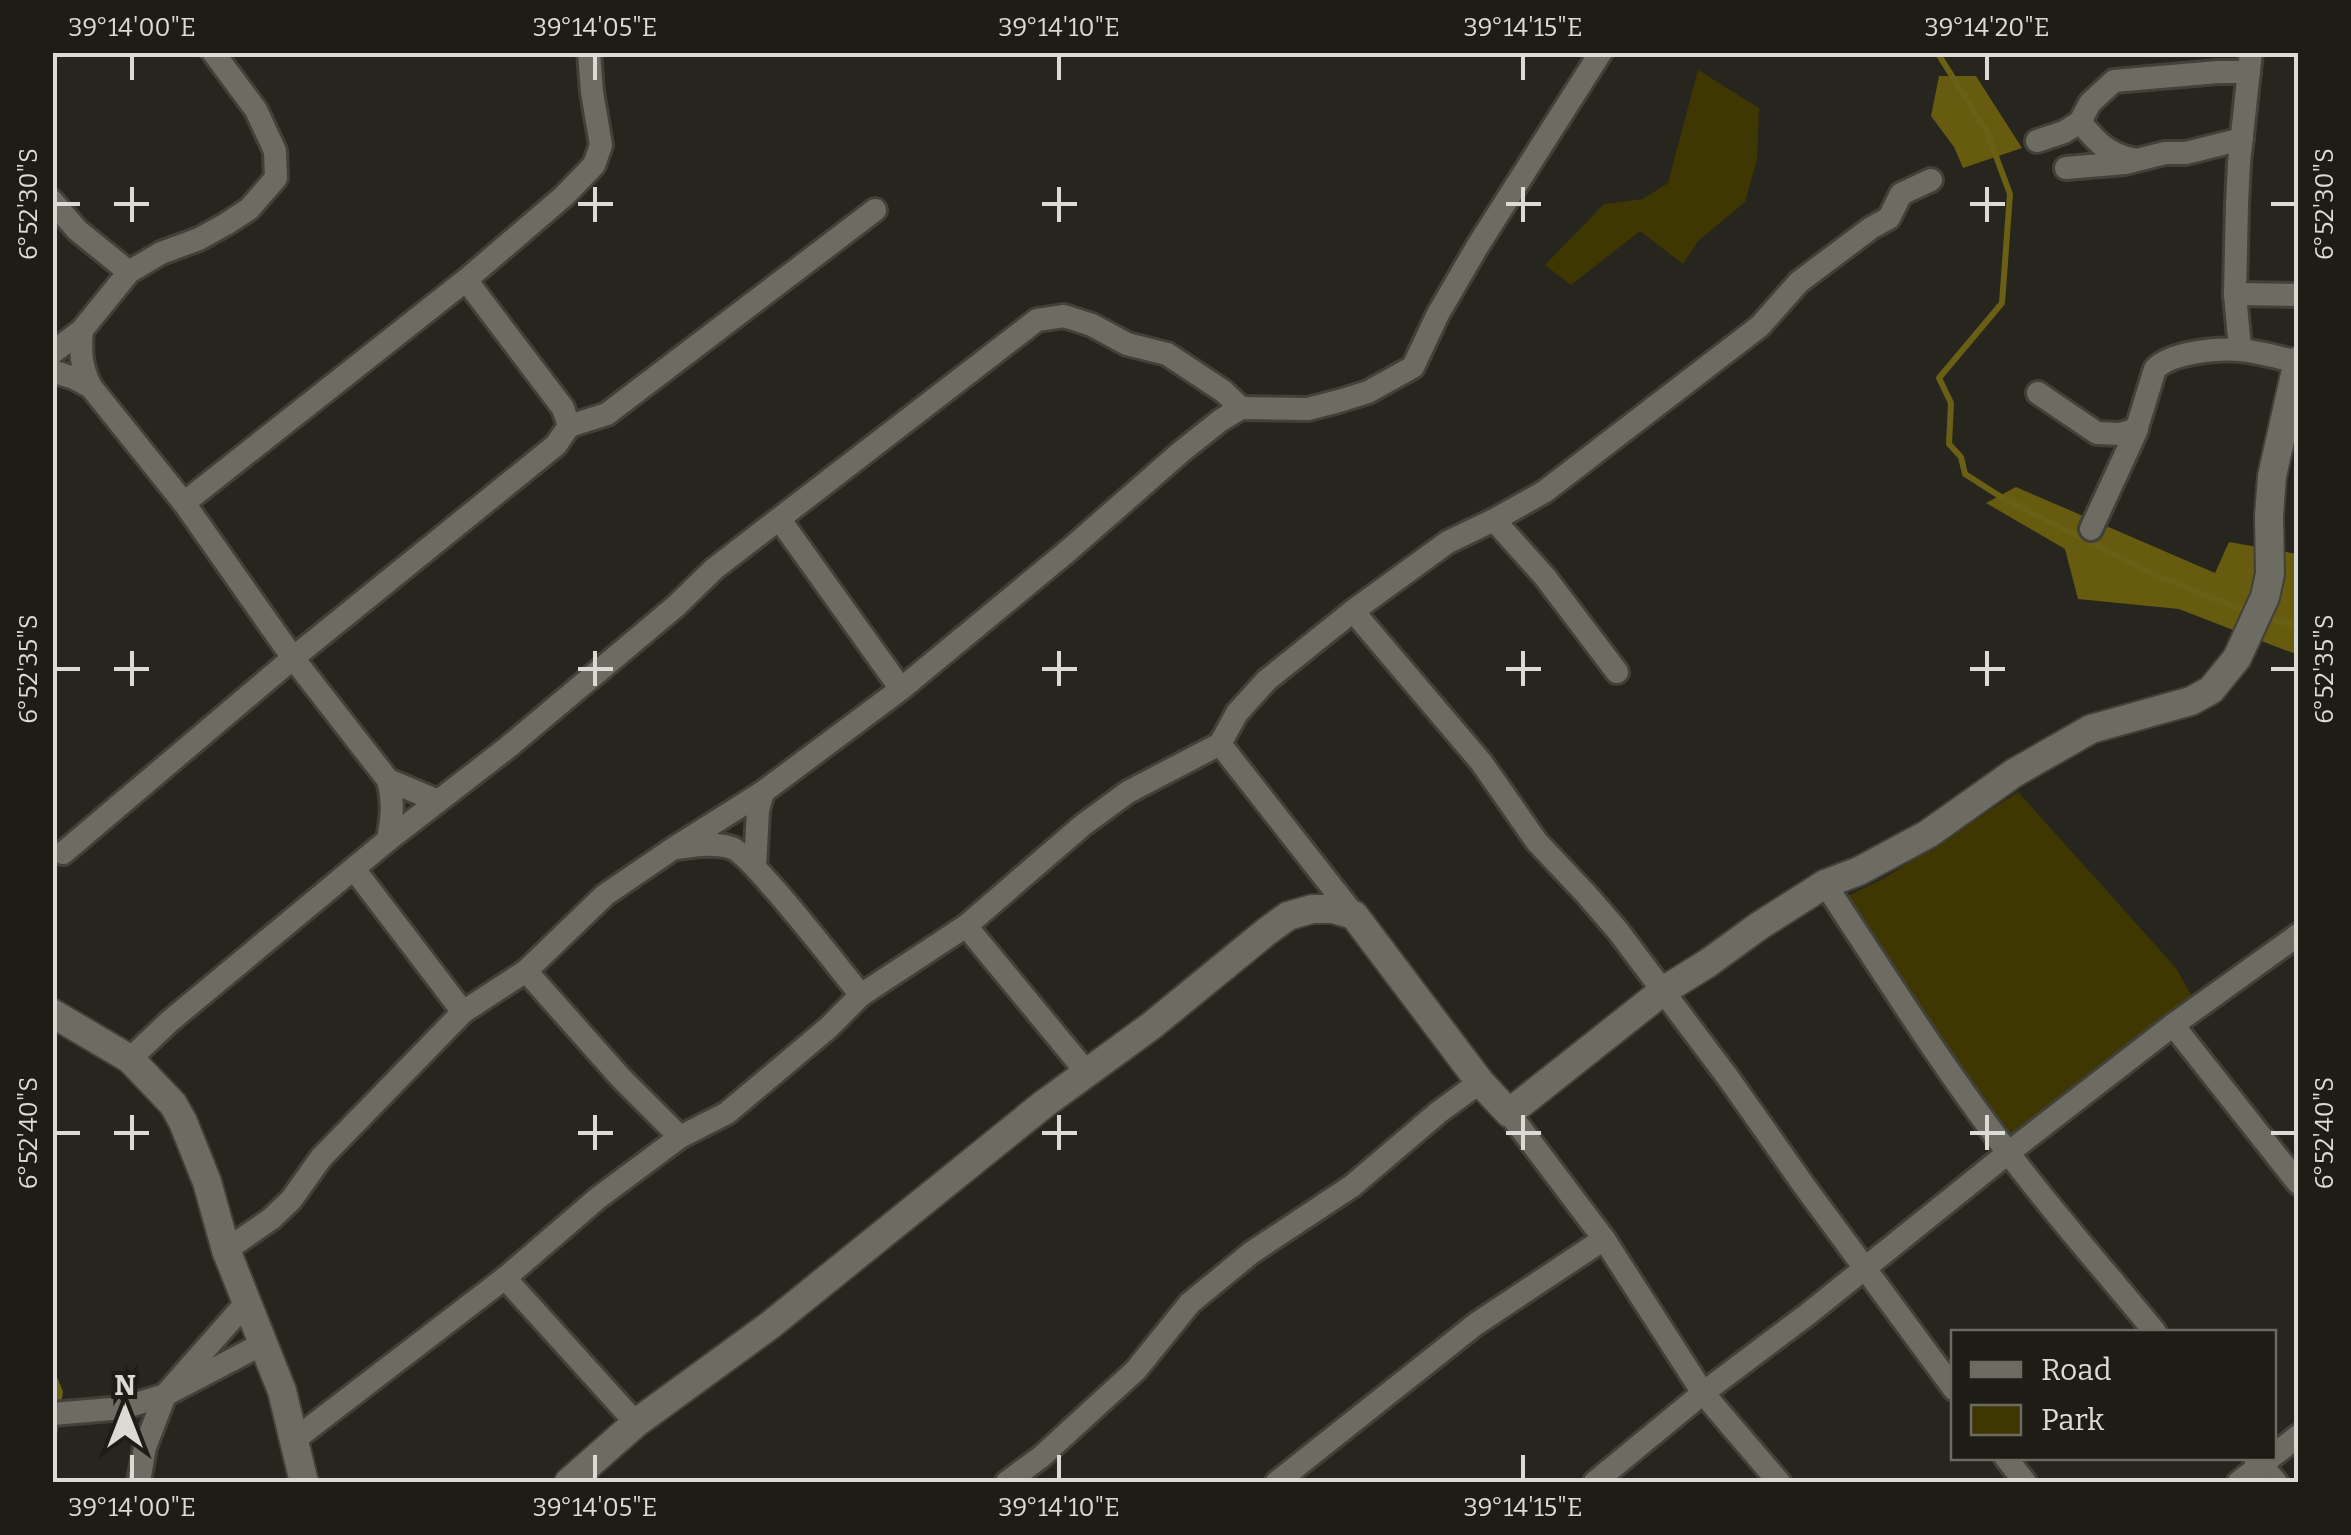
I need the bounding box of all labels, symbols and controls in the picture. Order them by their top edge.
text: 39°14'00"E [68,13,196,43]
text: 39°14'05"E [533,13,657,43]
text: 39°14'10"E [998,13,1120,43]
text: 39°14'15"E [1464,13,1582,43]
text: 39°14'20"E [1925,13,2049,43]
text: 6°52'30"S [14,148,44,260]
text: 6°52'30"S [2310,148,2340,260]
text: 6°52'35"S [14,614,44,724]
text: 6°52'35"S [2310,614,2340,724]
text: 6°52'40"S [14,1077,44,1189]
text: 6°52'40"S [2310,1077,2340,1189]
legend [1951,1330,2276,1460]
text: Road [2041,1352,2112,1388]
north arrow [75,1360,175,1460]
text: N [114,1369,136,1402]
text: Park [2041,1402,2104,1438]
text: 39°14'00"E [68,1493,196,1523]
text: 39°14'05"E [533,1493,657,1523]
text: 39°14'10"E [998,1493,1120,1523]
text: 39°14'15"E [1464,1493,1582,1523]

